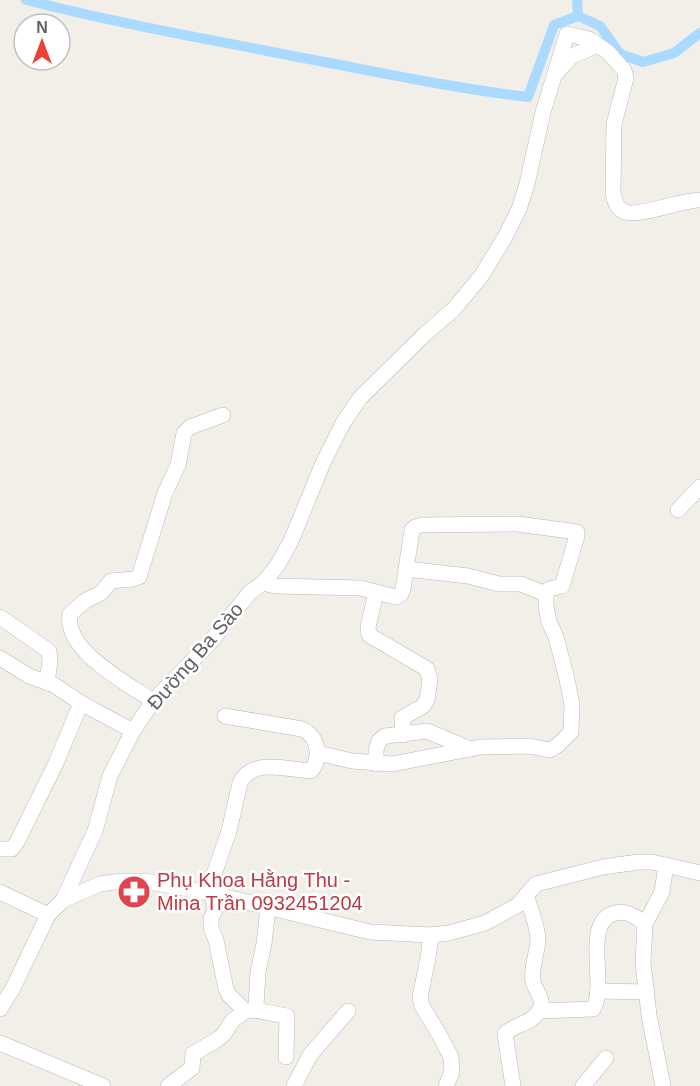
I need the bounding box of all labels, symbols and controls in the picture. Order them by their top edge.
north arrow [12,12,72,72]
text: N [36,19,48,36]
street label: Đường Ba Sào [143,598,247,714]
place label: Phụ Khoa Hằng Thu - Mina Trần 0932451204 [157,869,363,914]
pharmacy icon: Phụ Khoa Hằng Thu - Mina Trần 0932451204 [116,874,152,910]

